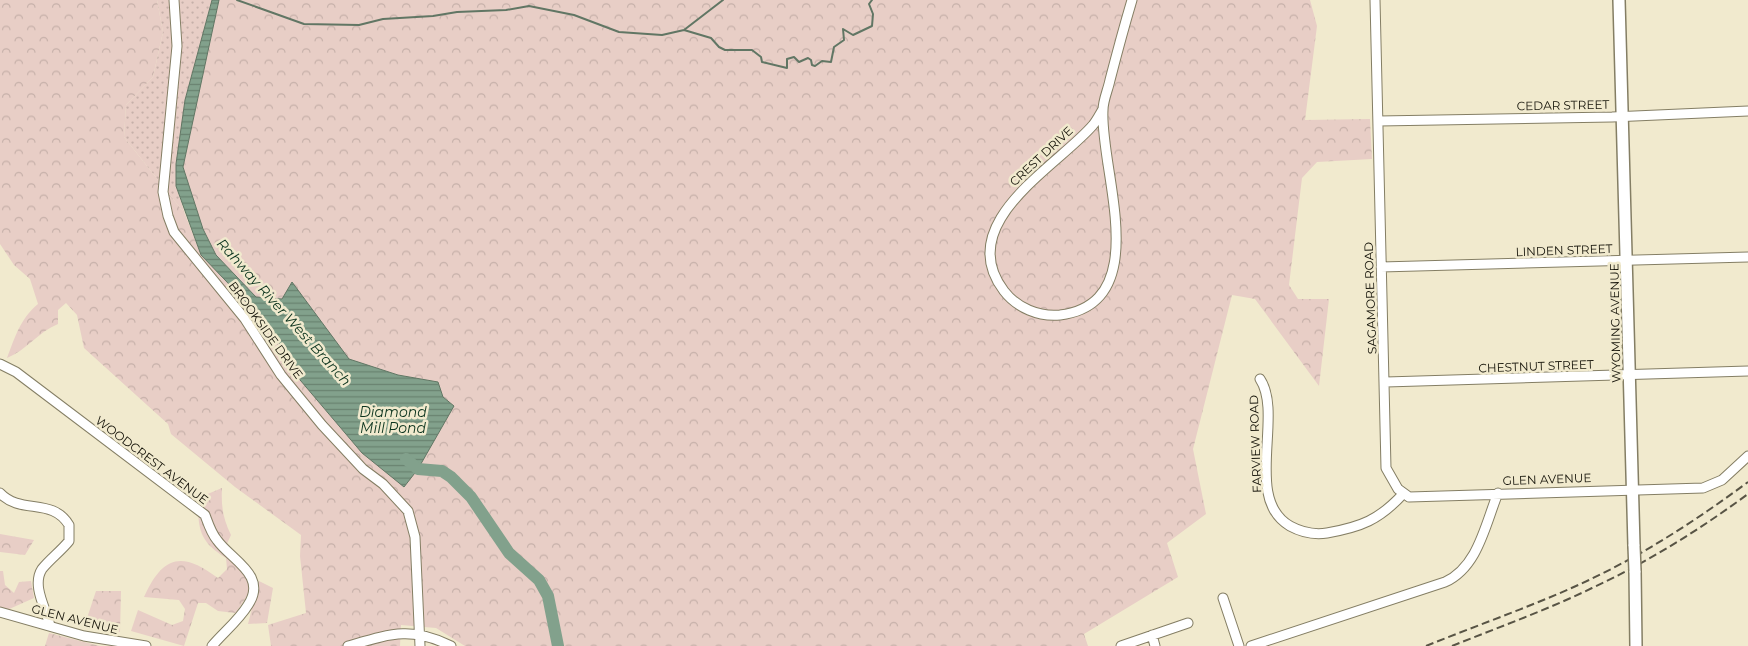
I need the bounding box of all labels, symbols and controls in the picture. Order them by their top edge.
street label: CEDAR STREET [1517,97,1609,113]
street label: CREST DRIVE [1006,123,1076,189]
water label: Rahway River West Branch [213,235,355,389]
street label: LINDEN STREET [1515,241,1613,259]
street label: SAGAMORE ROAD [1361,242,1379,354]
street label: WYOMING AVENUE [1606,263,1624,383]
street label: BROOKSIDE DRIVE [226,278,306,382]
street label: CHESTNUT STREET [1478,356,1594,376]
street label: FARVIEW ROAD [1246,395,1264,493]
water label: Diamond Mill Pond [359,403,427,437]
street label: WOODCREST AVENUE [93,413,211,507]
street label: GLEN AVENUE [1502,470,1592,488]
street label: GLEN AVENUE [30,601,120,637]

